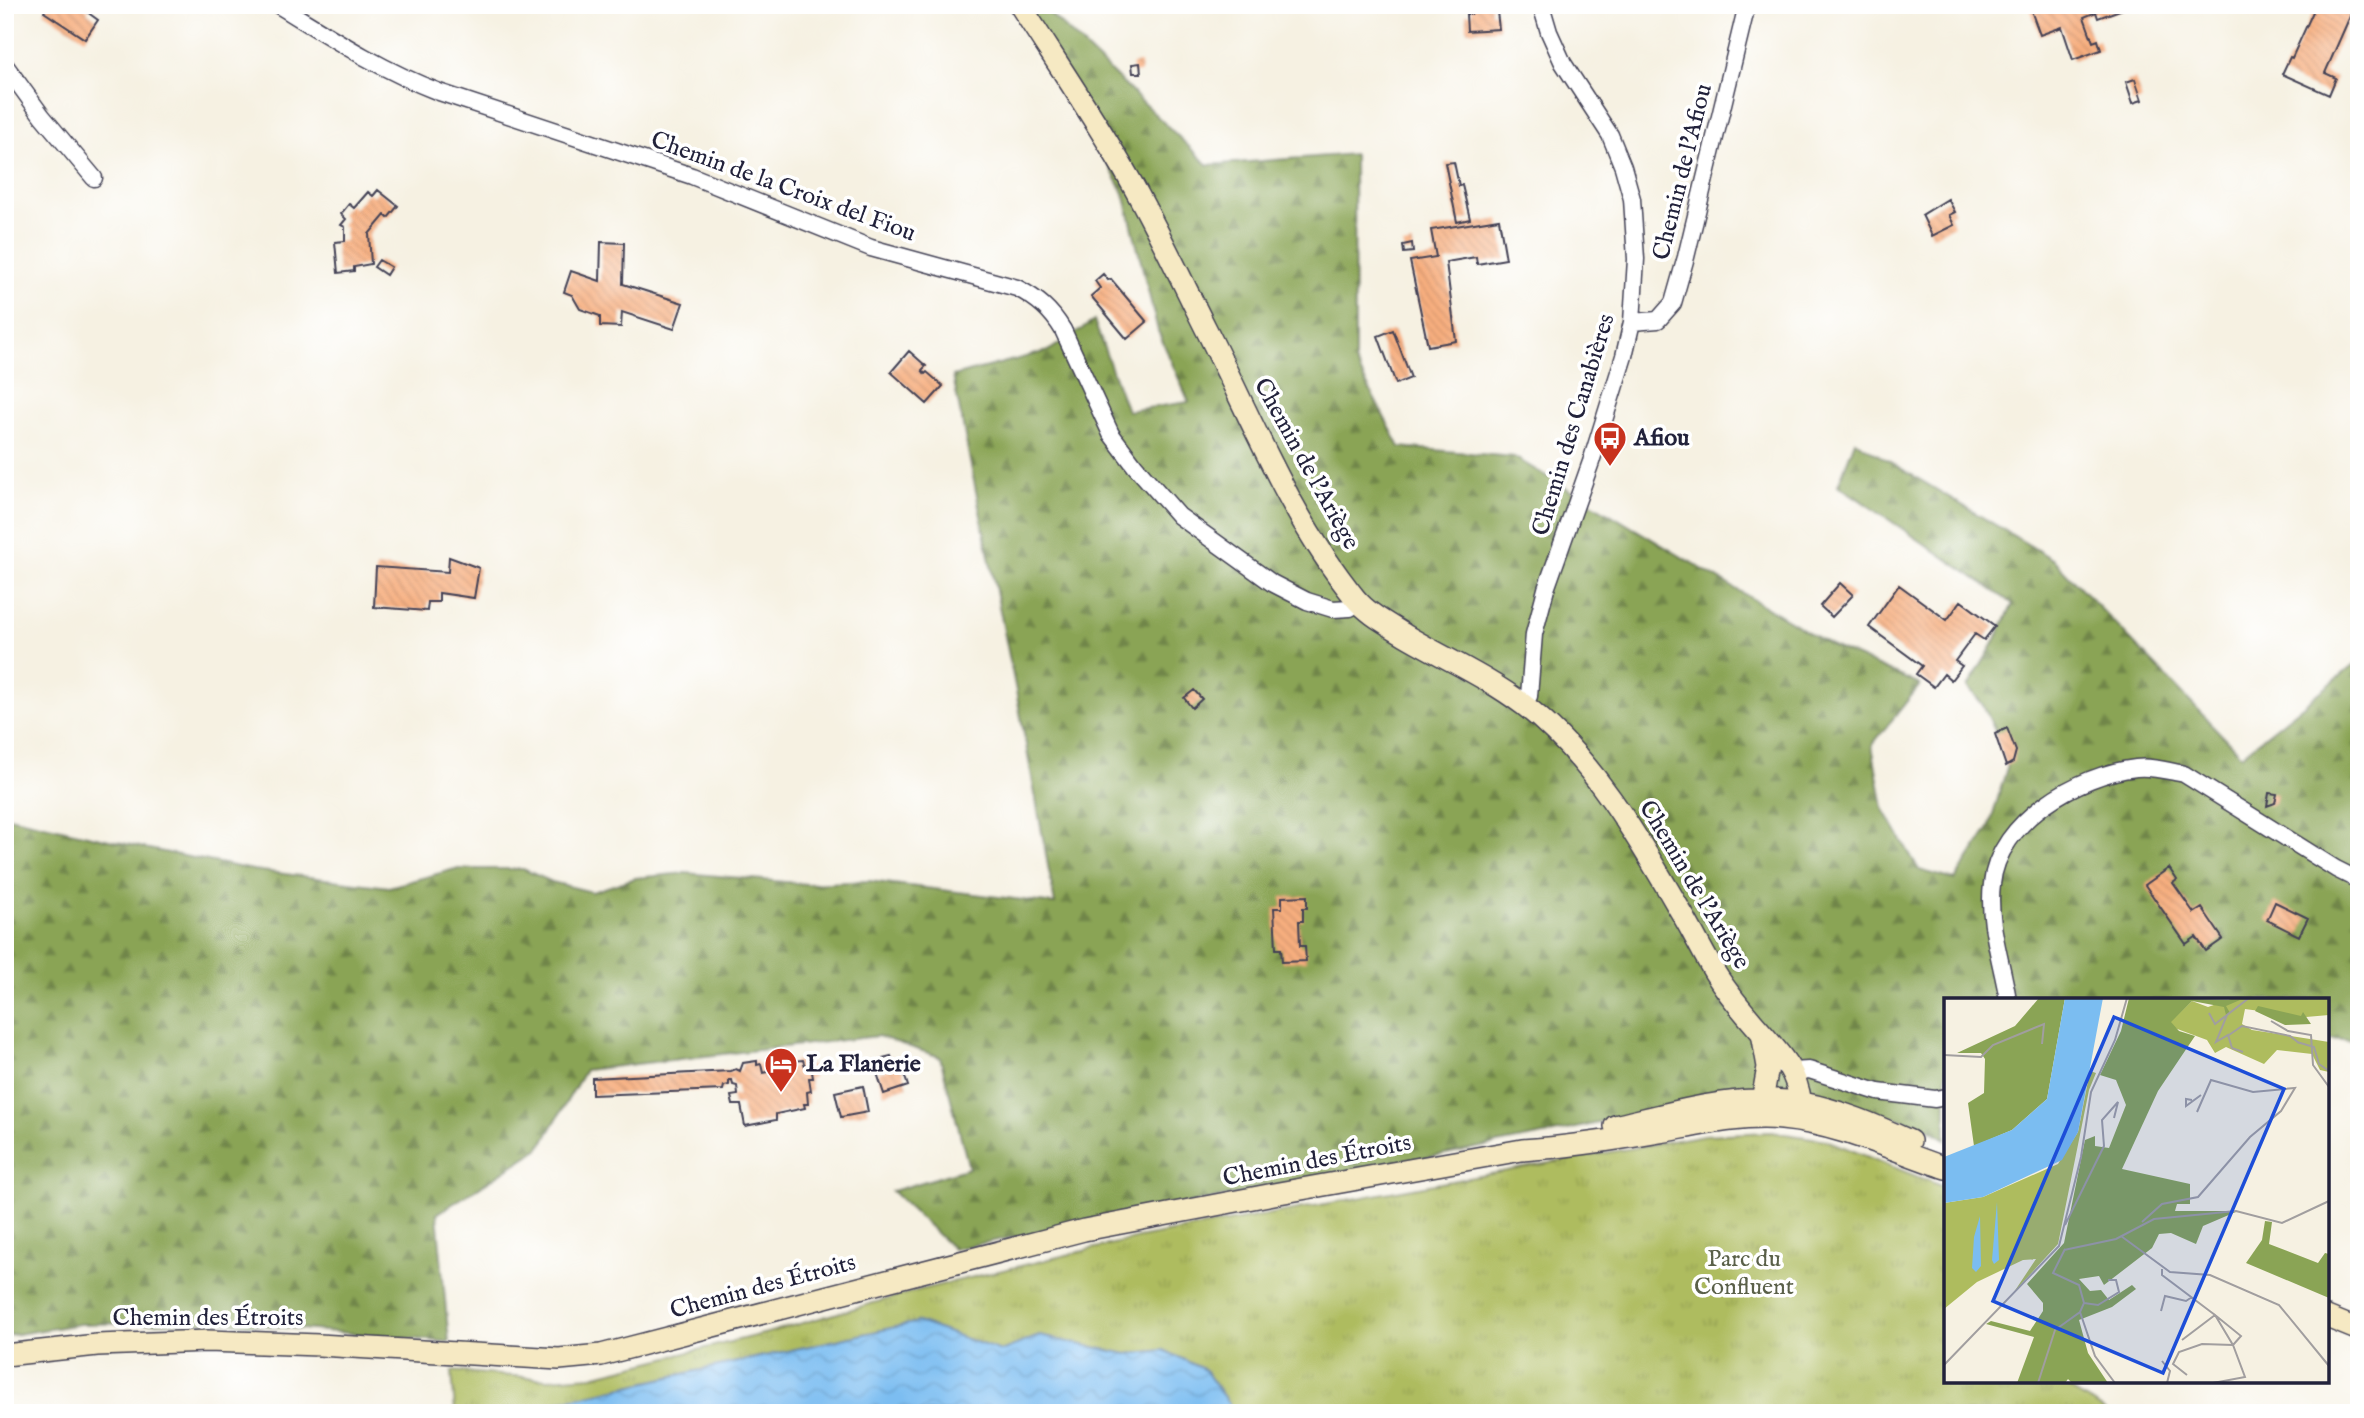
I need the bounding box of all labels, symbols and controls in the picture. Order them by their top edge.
street label: Chemin de l'Afiou [1646,81,1720,263]
street label: Chemin de la Croix del Fiou [646,125,920,249]
street label: Chemin des Canabières [1526,310,1622,540]
street label: Chemin de l'Ariège [1246,373,1366,555]
bus stop icon: Afiou [1591,419,1629,468]
place label: Afiou [1633,423,1690,454]
street label: Chemin de l'Ariège [1631,795,1757,975]
inset map [1944,998,2329,1383]
hotel icon: La Flanerie [762,1045,800,1094]
place label: La Flanerie [806,1049,921,1080]
street label: Chemin des Étroits [1220,1128,1414,1194]
park label: Parc du Confluent [1694,1244,1794,1303]
street label: Chemin des Étroits [667,1247,859,1327]
street label: Chemin des Étroits [113,1303,303,1334]

